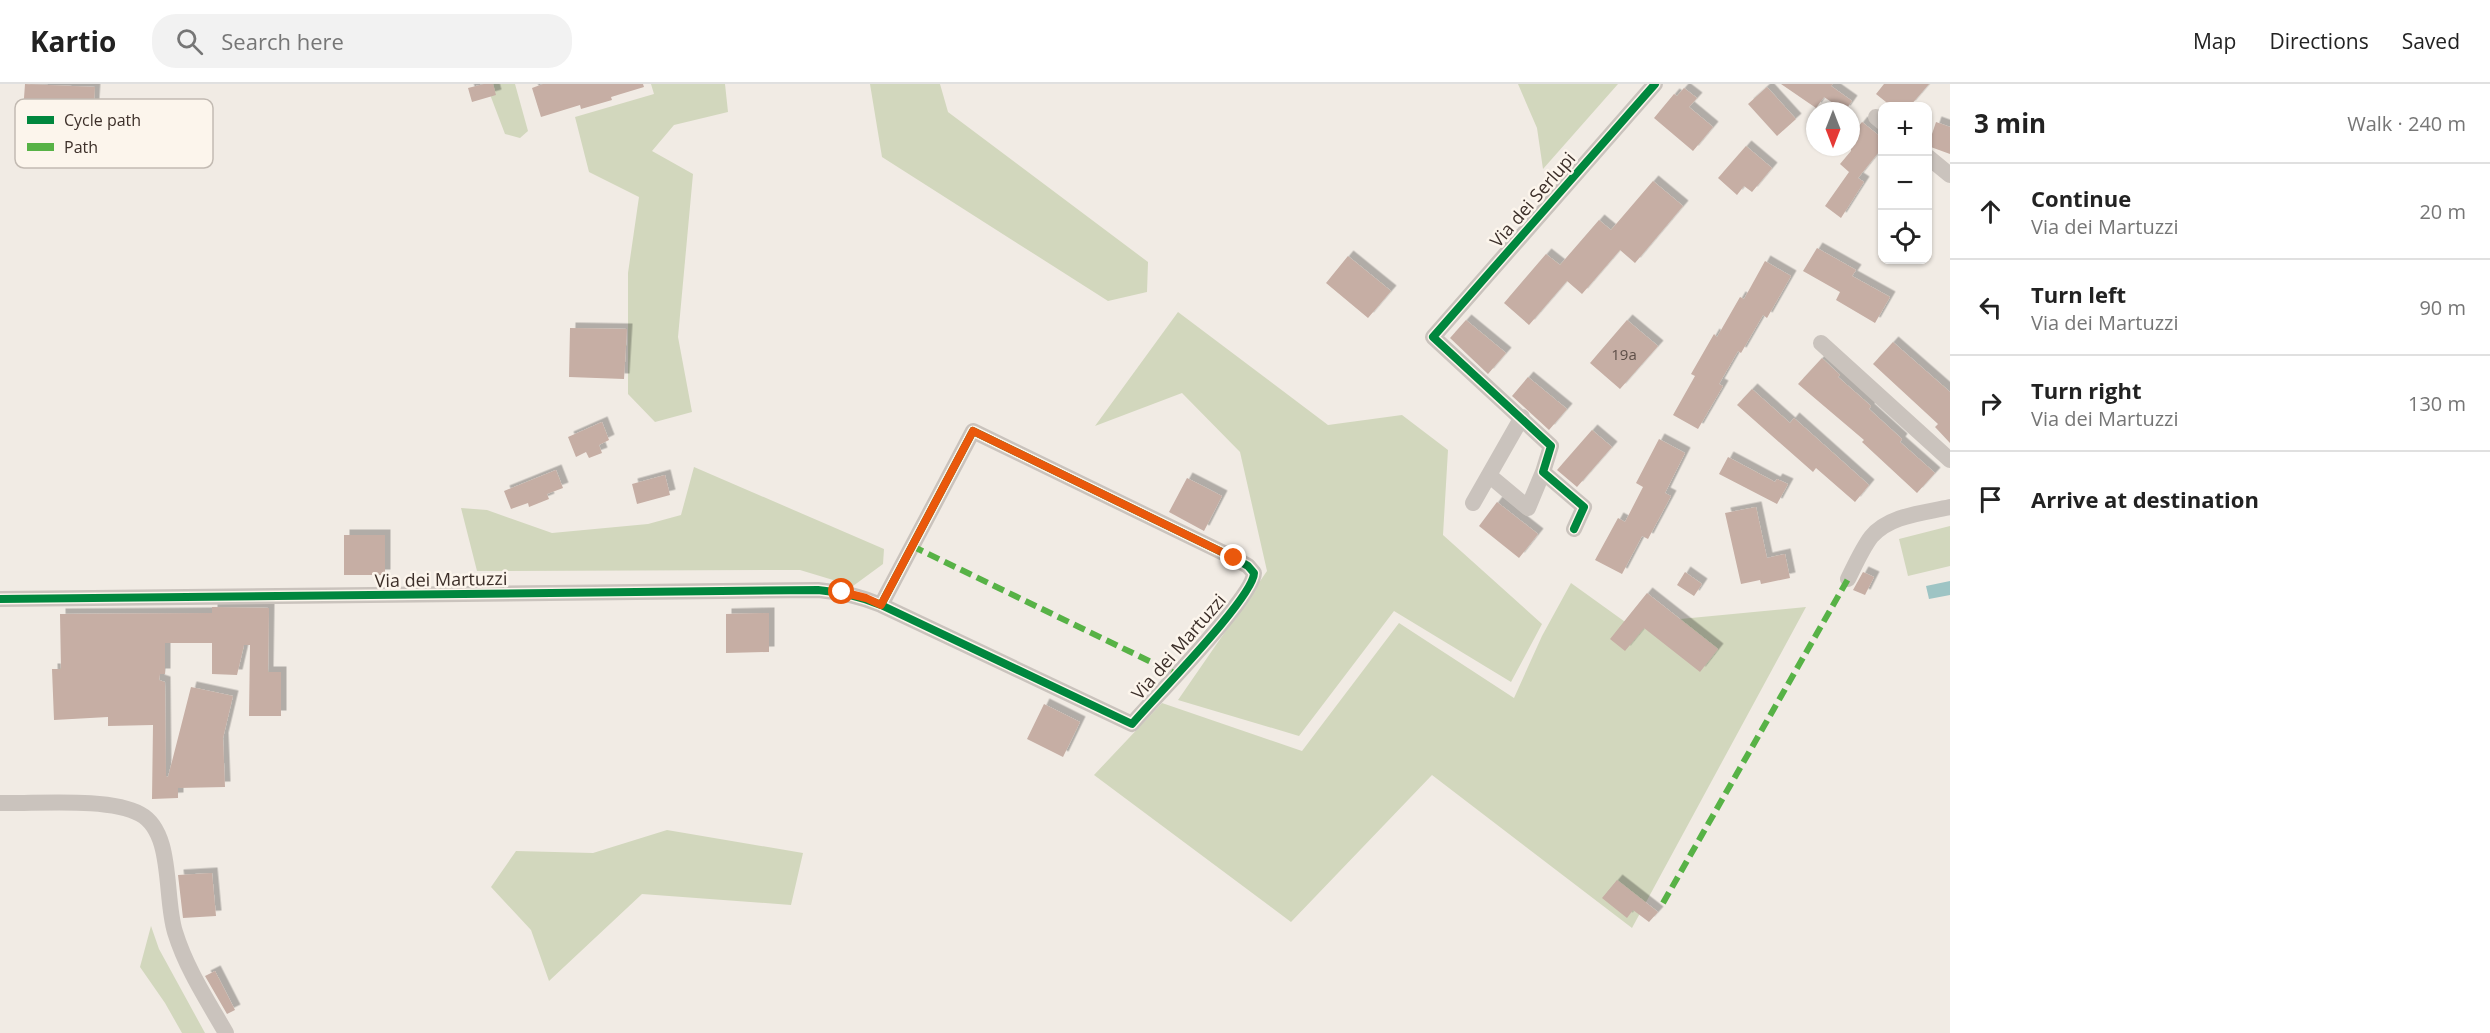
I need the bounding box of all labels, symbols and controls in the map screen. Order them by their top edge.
search box [152,14,572,68]
text: Kartio [30,22,116,60]
icon: search [173,25,206,58]
text: Search here [221,26,344,56]
text: Map [2193,27,2236,55]
text: Directions [2269,27,2369,55]
text: Saved [2402,27,2460,55]
legend [15,99,213,168]
north arrow [1806,102,1860,156]
map controls [1878,102,1932,264]
button: + [1878,102,1932,156]
text: 3 min [1974,105,2046,141]
text: Cycle path [64,109,141,131]
text: Walk · 240 m [2347,110,2466,137]
text: Path [64,136,98,158]
street label: Via dei Serlupi [1484,147,1580,252]
button: − [1878,156,1932,210]
text: Continue [2031,183,2131,213]
icon: ahead [1974,195,2007,228]
text: 20 m [2419,198,2466,225]
button: locate [1878,210,1932,264]
text: Via dei Martuzzi [2031,213,2178,240]
text: Turn left [2031,279,2126,309]
icon: left [1974,291,2007,324]
text: 90 m [2419,294,2466,321]
text: Via dei Martuzzi [2031,309,2178,336]
house number: 19a [1611,344,1637,364]
text: Turn right [2031,375,2142,405]
icon: right [1974,387,2007,420]
text: 130 m [2408,390,2466,417]
text: Via dei Martuzzi [2031,405,2178,432]
icon: arrive [1974,483,2007,516]
text: Arrive at destination [2031,484,2259,514]
route end [1220,544,1246,570]
street label: Via dei Martuzzi [374,566,508,592]
route start [828,578,854,604]
street label: Via dei Martuzzi [1126,588,1231,704]

